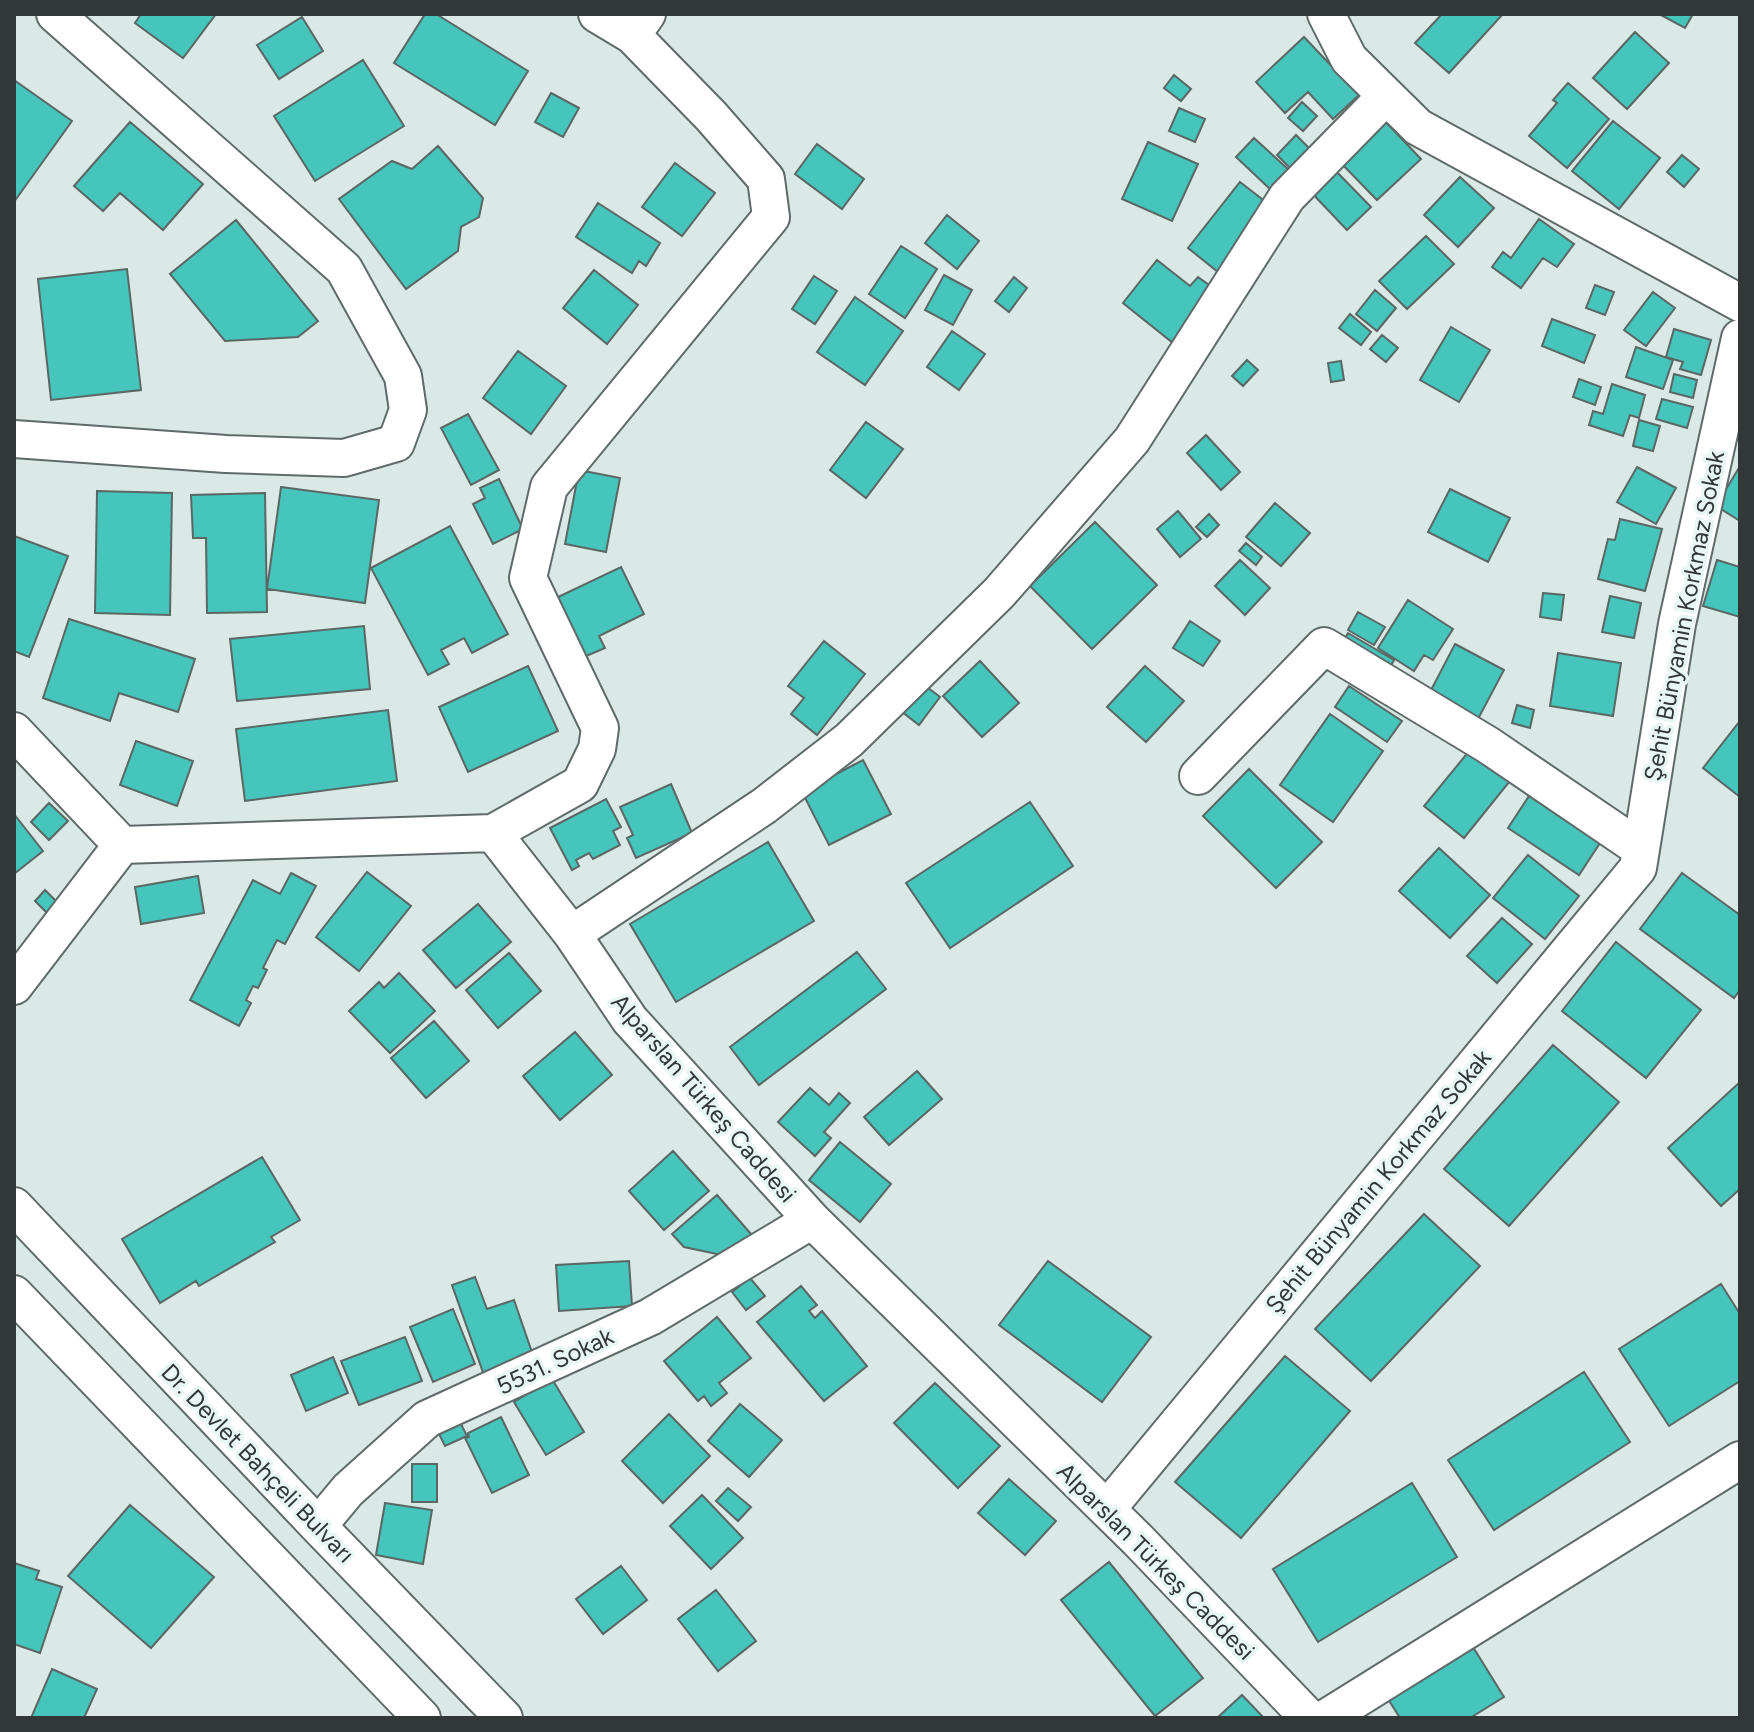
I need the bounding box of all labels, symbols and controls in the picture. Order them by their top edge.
street label: Şehit Bünyamin Korkmaz Sokak [1638,448,1730,783]
street label: Alparslan Türkeş Caddesi [605,988,803,1208]
street label: Şehit Bünyamin Korkmaz Sokak [1259,1043,1497,1319]
street label: 5531. Sokak [492,1321,618,1401]
street label: Dr. Devlet Bahçeli Bulvarı [155,1357,361,1569]
street label: Alparslan Türkeş Caddesi [1051,1456,1261,1666]

